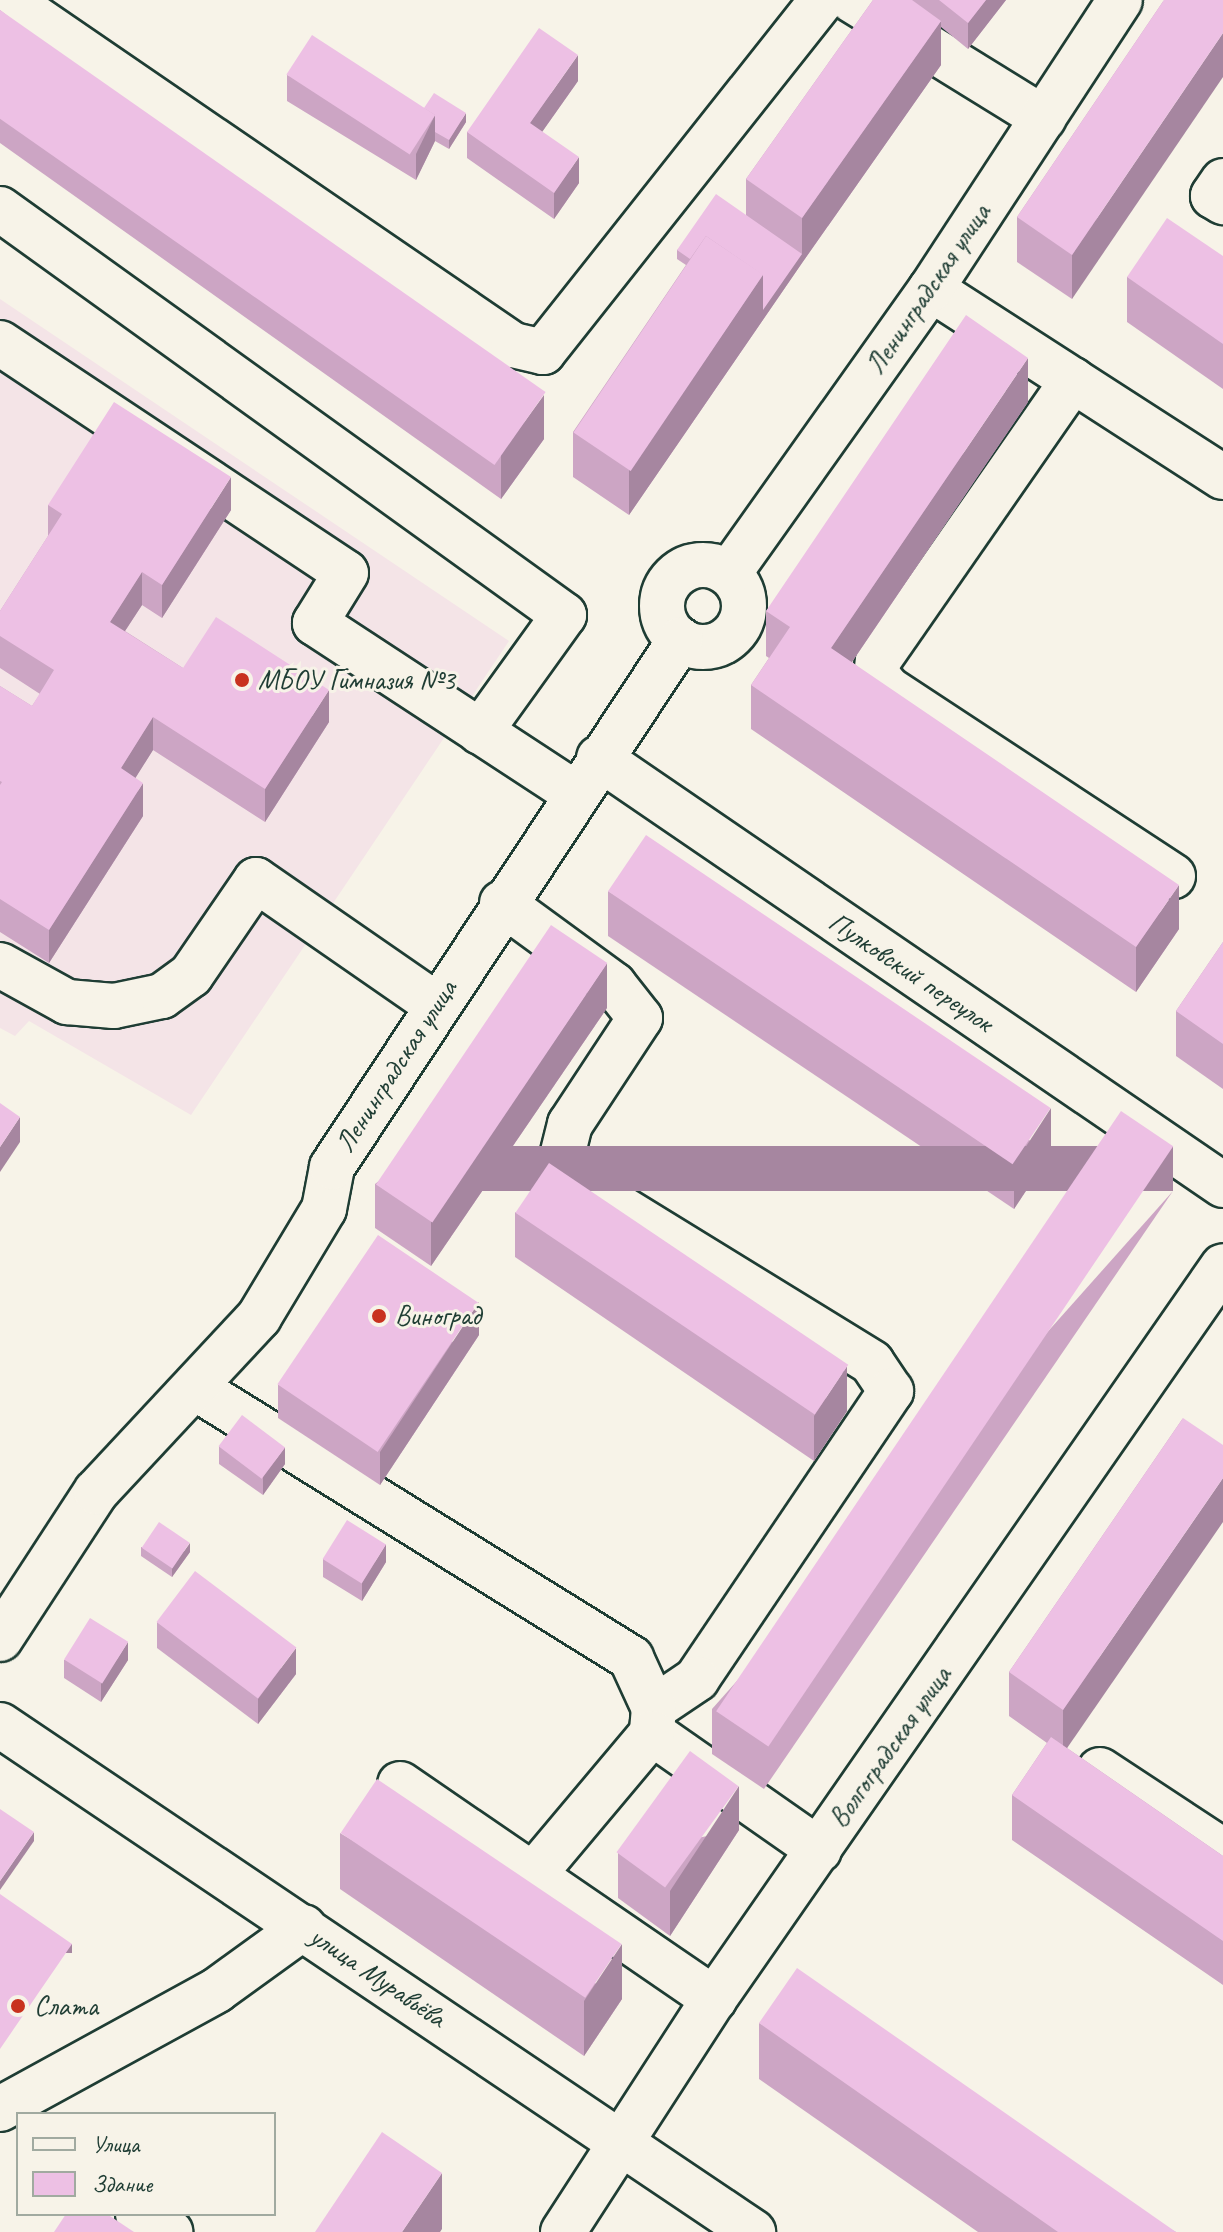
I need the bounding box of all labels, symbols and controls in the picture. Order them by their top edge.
street label: Ленинградская улица [858,196,998,382]
place label: МБОУ Гимназия №3 [258,663,452,697]
marker: МБОУ Гимназия №3 [233,671,251,689]
street label: Пулковский переулок [822,905,1000,1039]
street label: Ленинградская улица [327,972,465,1160]
place label: Виноград [395,1299,481,1333]
marker: Виноград [370,1307,388,1325]
street label: Волгоградская улица [821,1659,959,1835]
street label: улица Муравьёва [303,1919,453,2035]
place label: Слата [34,1989,98,2023]
marker: Слата [9,1997,27,2015]
legend [16,2112,276,2216]
text: Улица [92,2129,140,2159]
text: Здание [92,2169,152,2199]

